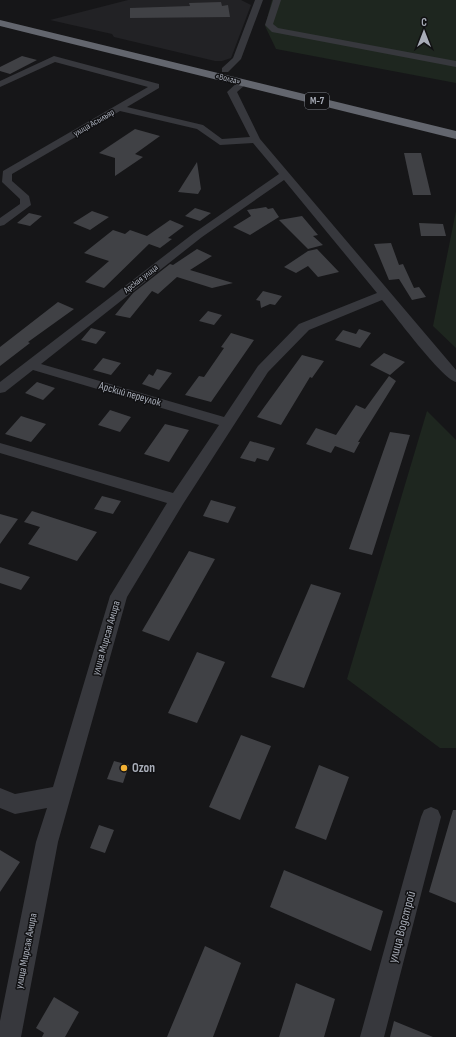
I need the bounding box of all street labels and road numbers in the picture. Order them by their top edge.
street label: «Волга» [215,71,242,87]
road number: М-7 [305,93,329,109]
street label: улица Асылъяр [71,107,117,139]
street label: Арская улица [121,262,160,296]
street label: Арский переулок [97,379,163,409]
street label: улица Мирсая Амира [89,599,123,677]
street label: улица Водстрой [385,889,419,965]
street label: улица Мирсая Амира [12,912,40,990]

